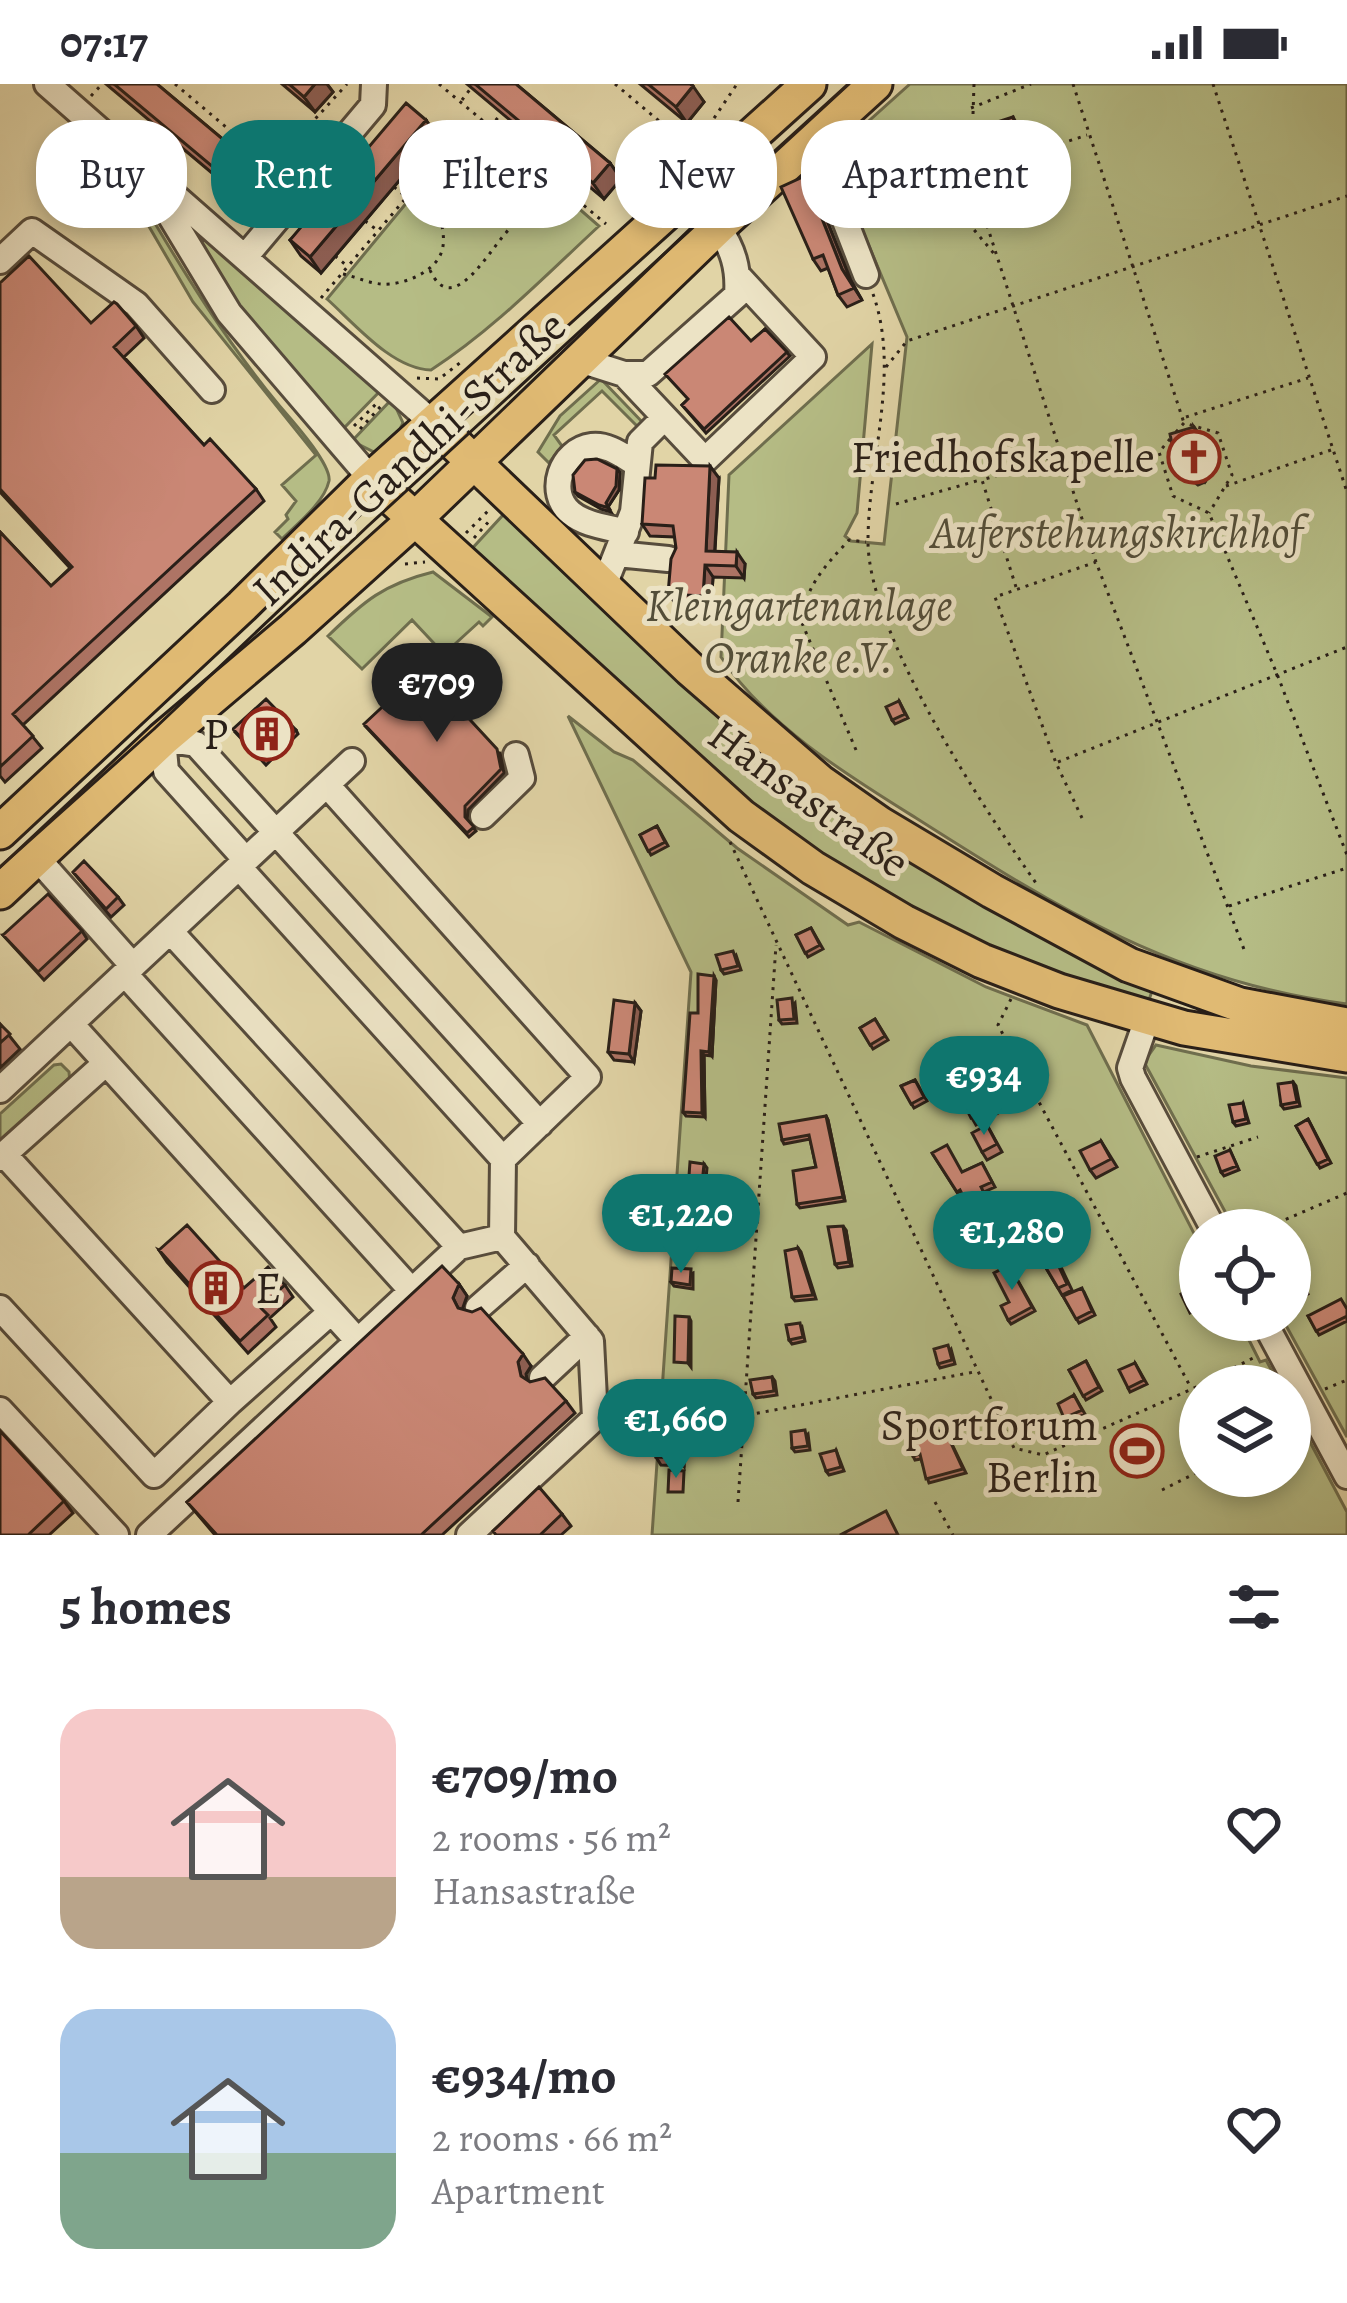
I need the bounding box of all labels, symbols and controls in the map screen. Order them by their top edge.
text: 07:17 [60,11,148,73]
chip: Buy [36,120,187,228]
chip: Rent [211,120,375,228]
chip: Filters [399,120,591,228]
chip: New [615,120,777,228]
chip: Apartment [801,120,1071,228]
street label: Indira-Gandhi-Straße [238,296,580,620]
place label: Friedhofskapelle [851,426,1155,488]
church icon: Friedhofskapelle [1166,429,1222,485]
park label: Auferstehungskirchhof [929,501,1310,563]
park label: Kleingartenanlage Oranke e.V. [646,574,953,688]
pin: €709 [366,643,508,745]
text: €709 [399,655,475,708]
place label: P [203,703,228,765]
street label: Hansastraße [696,704,922,892]
building icon: P [239,706,295,762]
pin: €934 [913,1036,1055,1138]
text: €934 [946,1048,1022,1101]
pin: €1,220 [583,1174,779,1276]
text: €1,220 [629,1186,733,1239]
pin: €1,280 [914,1191,1110,1293]
text: €1,280 [960,1203,1064,1256]
map controls [1179,1209,1311,1497]
button: locate [1179,1209,1311,1341]
place label: E [255,1257,282,1319]
building icon: E [188,1260,244,1316]
button: layers [1179,1365,1311,1497]
pin: €1,660 [578,1379,774,1481]
text: €1,660 [625,1391,727,1444]
place label: Sportforum Berlin [880,1394,1098,1508]
sports icon: Sportforum Berlin [1109,1423,1165,1479]
text: 5 homes [60,1572,232,1642]
icon: filters [1221,1574,1287,1640]
text: €709/mo [432,1741,618,1811]
icon: home [156,1757,300,1901]
icon: heart [1221,1796,1287,1862]
text: 2 rooms · 56 m² [432,1811,671,1864]
text: Hansastraße [432,1864,636,1917]
text: €934/mo [432,2041,617,2111]
icon: home [156,2057,300,2201]
icon: heart [1221,2096,1287,2162]
text: 2 rooms · 66 m² [432,2111,672,2164]
text: Apartment [432,2164,605,2217]

